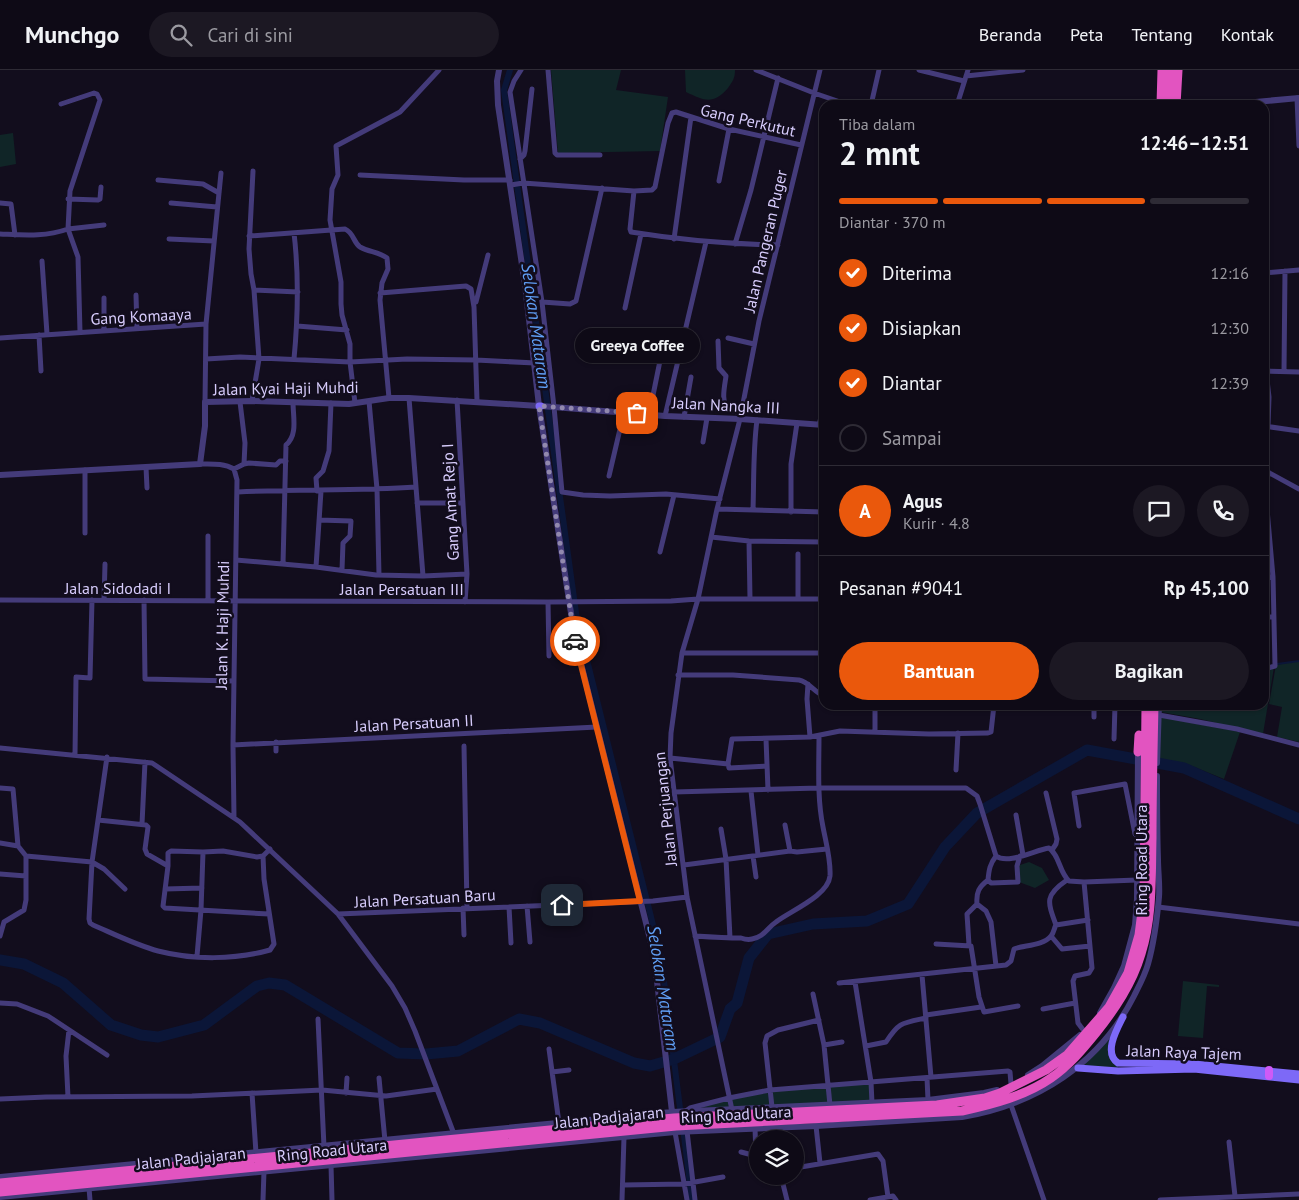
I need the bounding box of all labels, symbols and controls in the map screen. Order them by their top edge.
search box [149,12,499,57]
text: Munchgo [25,19,119,50]
icon: search [167,21,195,49]
text: Cari di sini [207,23,293,47]
text: Beranda [979,23,1042,46]
text: Peta [1070,23,1104,46]
text: Tentang [1132,23,1193,46]
text: Kontak [1221,23,1274,46]
street label: Gang Perkutut [698,99,798,141]
text: Tiba dalam [839,114,915,134]
text: 12:46–12:51 [1140,131,1249,155]
text: 2 mnt [839,132,920,174]
street label: Jalan Pangeran Puger [739,167,791,315]
text: Diantar · 370 m [839,212,945,232]
icon: check [839,259,867,287]
water label: Selokan Mataram [516,261,557,391]
text: Diterima [882,261,952,285]
text: 12:16 [1211,263,1249,283]
street label: Gang Komaaya [90,303,192,329]
icon: check [839,314,867,342]
text: Disiapkan [882,316,961,340]
text: 12:30 [1211,318,1249,338]
callout: Greeya Coffee [574,328,700,363]
text: Greeya Coffee [591,335,684,355]
icon: check [839,369,867,397]
text: Diantar [882,371,942,395]
text: 12:39 [1211,373,1249,393]
street label: Jalan Kyai Haji Muhdi [212,377,359,399]
pin [616,392,658,434]
street label: Jalan Nangka III [670,392,781,418]
icon: bag [623,399,651,427]
text: Sampai [882,426,942,450]
street label: Gang Amat Rejo I [437,443,463,561]
button: chat [1133,485,1185,537]
button: phone [1197,485,1249,537]
text: Agus [903,489,943,513]
text: A [859,499,871,523]
text: Kurir · 4.8 [903,513,970,533]
street label: Jalan K. Haji Muhdi [211,560,233,691]
text: Pesanan #9041 [839,576,963,600]
text: Rp 45,100 [1164,576,1249,600]
street label: Jalan Sidodadi I [64,578,171,598]
street label: Jalan Persatuan III [339,579,464,599]
courier [550,616,600,666]
icon: car [561,627,589,655]
button: Bantuan [839,642,1039,700]
button: Bagikan [1049,642,1249,700]
street label: Jalan Persatuan II [353,710,474,736]
street label: Jalan Perjuangan [649,751,681,868]
street label: Ring Road Utara [1131,805,1151,915]
street label: Jalan Persatuan Baru [353,884,496,912]
pin [541,884,583,926]
icon: home [548,891,576,919]
water label: Selokan Mataram [642,923,685,1053]
street label: Jalan Raya Tajem [1125,1040,1242,1064]
street label: Jalan Padjajaran [552,1101,665,1133]
street label: Ring Road Utara [680,1101,792,1127]
map controls [749,1130,804,1185]
button: layers [749,1130,804,1185]
street label: Ring Road Utara [276,1134,388,1166]
street label: Jalan Padjajaran [134,1142,247,1174]

